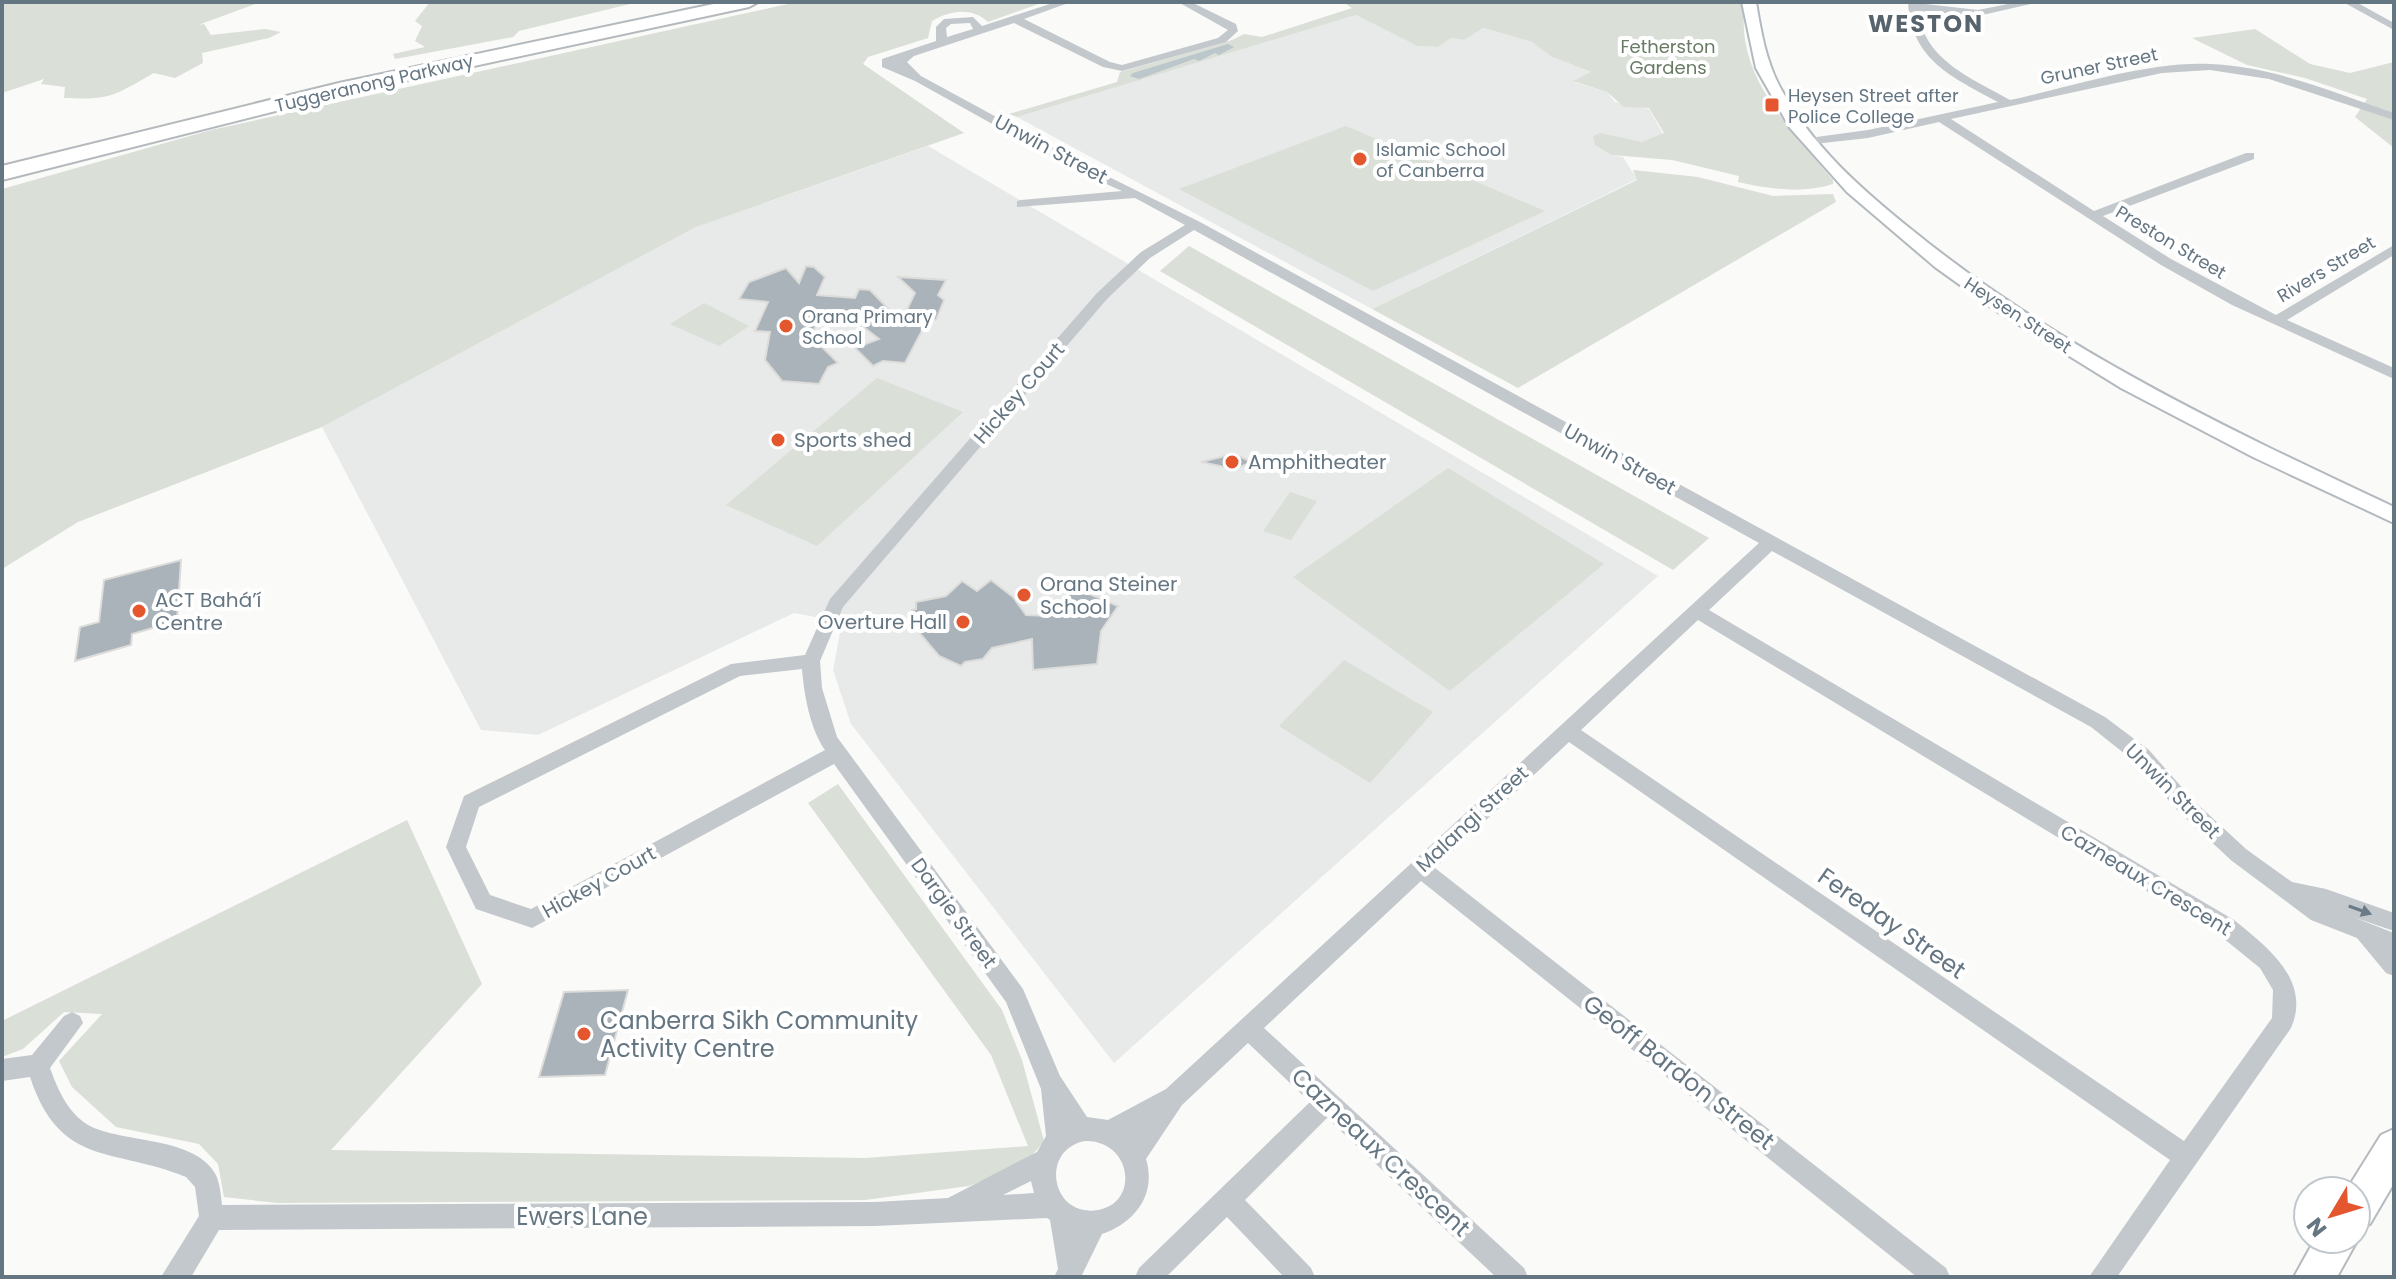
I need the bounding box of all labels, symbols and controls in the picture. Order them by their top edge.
district label: WESTON [1868,7,1984,40]
park label: Fetherston Gardens [1620,34,1716,80]
street label: Gruner Street [2038,41,2160,91]
street label: Tuggeranong Parkway [272,48,476,118]
place label: Heysen Street after Police College [1788,83,1959,129]
marker: Heysen Street after Police College [1763,96,1781,114]
street label: Unwin Street [990,107,1112,191]
place label: Islamic School of Canberra [1376,137,1506,183]
marker: Islamic School of Canberra [1351,150,1369,168]
street label: Preston Street [2111,199,2231,285]
street label: Rivers Street [2272,230,2380,308]
street label: Heysen Street [1959,271,2077,359]
place label: Orana Primary School [802,304,933,350]
marker: Orana Primary School [777,317,795,335]
street label: Hickey Court [967,336,1071,450]
street label: Unwin Street [1559,417,1681,501]
place label: Sports shed [794,426,912,454]
marker: Sports shed [769,431,787,449]
place label: Amphitheater [1248,448,1386,476]
marker: Amphitheater [1223,453,1241,471]
place label: Orana Steiner School [1040,570,1177,621]
place label: ACT Bahá’í Centre [155,586,262,637]
marker: Orana Steiner School [1015,586,1033,604]
marker: ACT Bahá’í Centre [130,602,148,620]
place label: Overture Hall [818,608,947,636]
marker: Overture Hall [954,613,972,631]
street label: Unwin Street [2119,737,2227,845]
street label: Malangi Street [1410,760,1534,878]
street label: Cazneaux Crescent [2055,818,2237,942]
street label: Hickey Court [537,839,661,925]
street label: Dargie Street [905,852,1003,974]
street label: Fereday Street [1811,860,1973,986]
one-way arrow [2348,904,2372,916]
street label: Geoff Bardon Street [1576,987,1782,1157]
place label: Canberra Sikh Community Activity Centre [600,1004,919,1065]
marker: Canberra Sikh Community Activity Centre [575,1025,593,1043]
street label: Cazneaux Crescent [1284,1060,1478,1244]
north arrow [2292,1175,2372,1255]
street label: Ewers Lane [516,1200,648,1233]
text: N [2299,1211,2334,1243]

